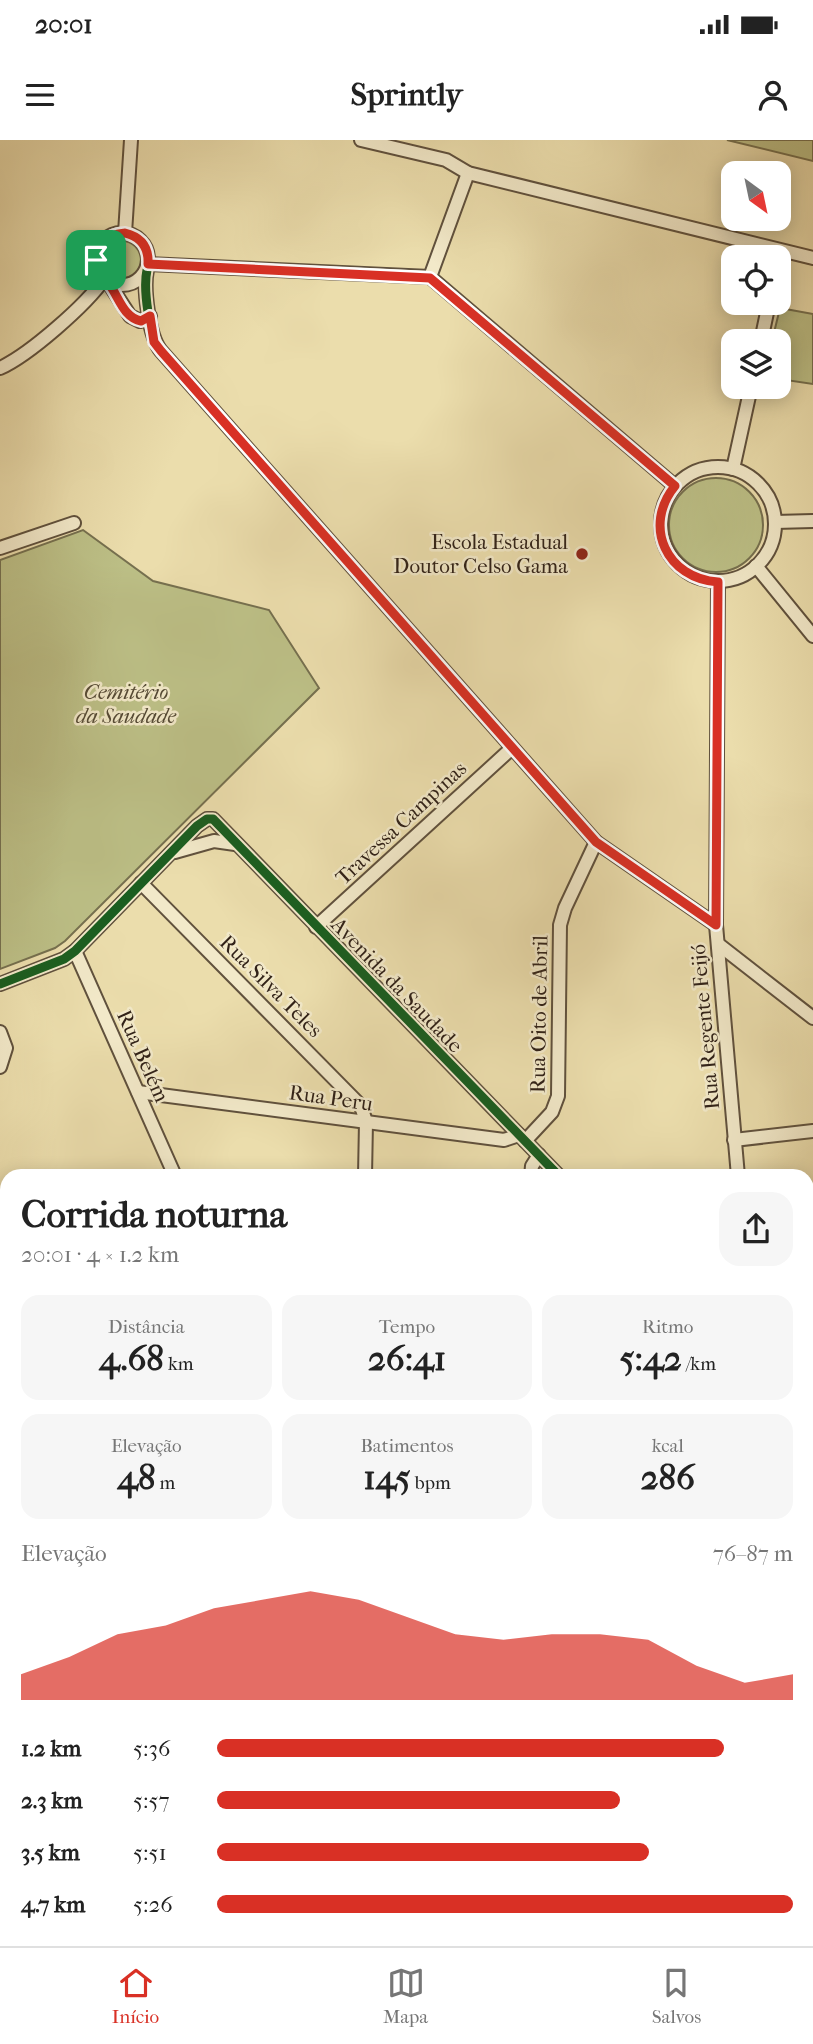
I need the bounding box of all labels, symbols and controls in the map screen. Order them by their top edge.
text: 20:01 [35,9,92,40]
icon: menu [21,76,59,114]
text: Sprintly [351,76,462,113]
icon: person [754,76,792,114]
north arrow [721,161,791,231]
map controls [721,161,791,399]
pin [66,230,126,290]
icon: arrive [77,241,115,279]
button: locate [721,245,791,315]
button: layers [721,329,791,399]
place label: Escola Estadual Doutor Celso Gama [393,530,568,578]
marker: Escola Estadual Doutor Celso Gama [574,546,590,562]
park label: Cemitério da Saudade [76,680,177,728]
street label: Travessa Campinas [331,756,471,890]
street label: Avenida da Saudade [326,912,468,1058]
street label: Rua Silva Teles [215,930,327,1042]
street label: Rua Oito de Abril [526,935,552,1093]
street label: Rua Regente Feijó [686,943,724,1111]
street label: Rua Belém [112,1006,174,1106]
street label: Rua Peru [287,1080,375,1116]
text: Corrida noturna [21,1192,287,1237]
button: share [719,1192,793,1266]
text: 20:01 · 4 × 1.2 km [21,1241,179,1268]
text: Distância [108,1316,185,1338]
text: Tempo [379,1316,435,1338]
text: Ritmo [642,1316,693,1338]
text: 4.68 [99,1338,164,1379]
text: 26:41 [368,1338,446,1379]
text: 5:42 [619,1338,682,1379]
text: km [164,1353,194,1375]
text: /km [682,1353,716,1375]
text: Elevação [111,1435,182,1457]
text: Batimentos [361,1435,453,1457]
text: kcal [652,1435,684,1457]
text: 48 [117,1457,156,1498]
text: 145 [363,1457,411,1498]
text: 286 [640,1457,695,1498]
text: m [156,1472,175,1494]
text: bpm [411,1472,451,1494]
text: Elevação [21,1540,107,1567]
text: 76–87 m [713,1540,793,1567]
text: 1.2 km [21,1735,81,1762]
text: 5:36 [133,1735,170,1762]
text: 2.3 km [21,1787,83,1814]
text: 5:57 [133,1787,170,1814]
text: 3.5 km [21,1839,80,1866]
text: 5:51 [133,1839,167,1866]
text: 4.7 km [21,1891,85,1918]
text: 5:26 [133,1891,173,1918]
tab: Início [112,1964,159,2028]
tab: Mapa [383,1964,428,2028]
tab: Salvos [652,1964,701,2028]

